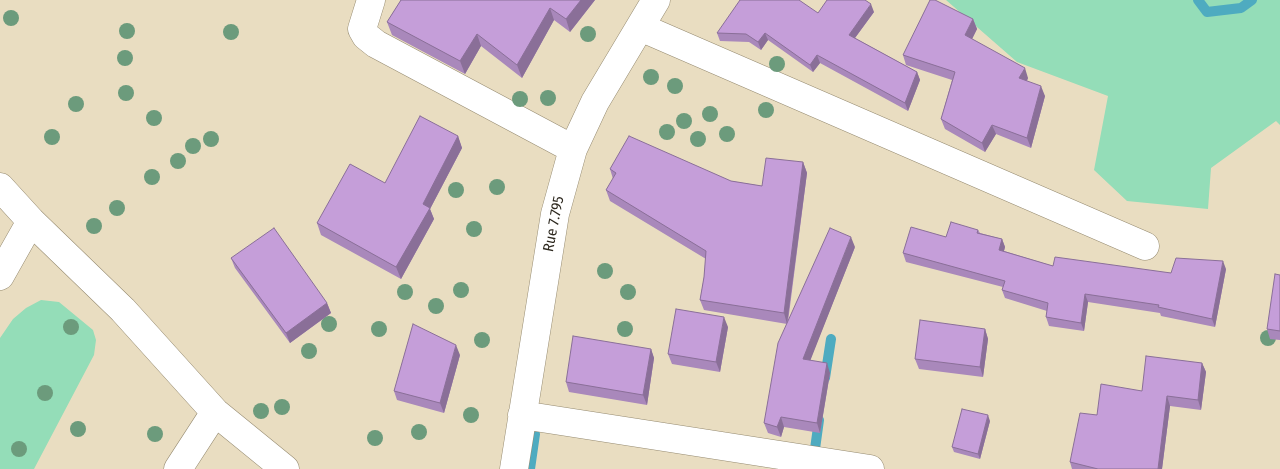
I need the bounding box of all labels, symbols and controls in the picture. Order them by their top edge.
street label: Rue 7.795 [540,195,568,253]

